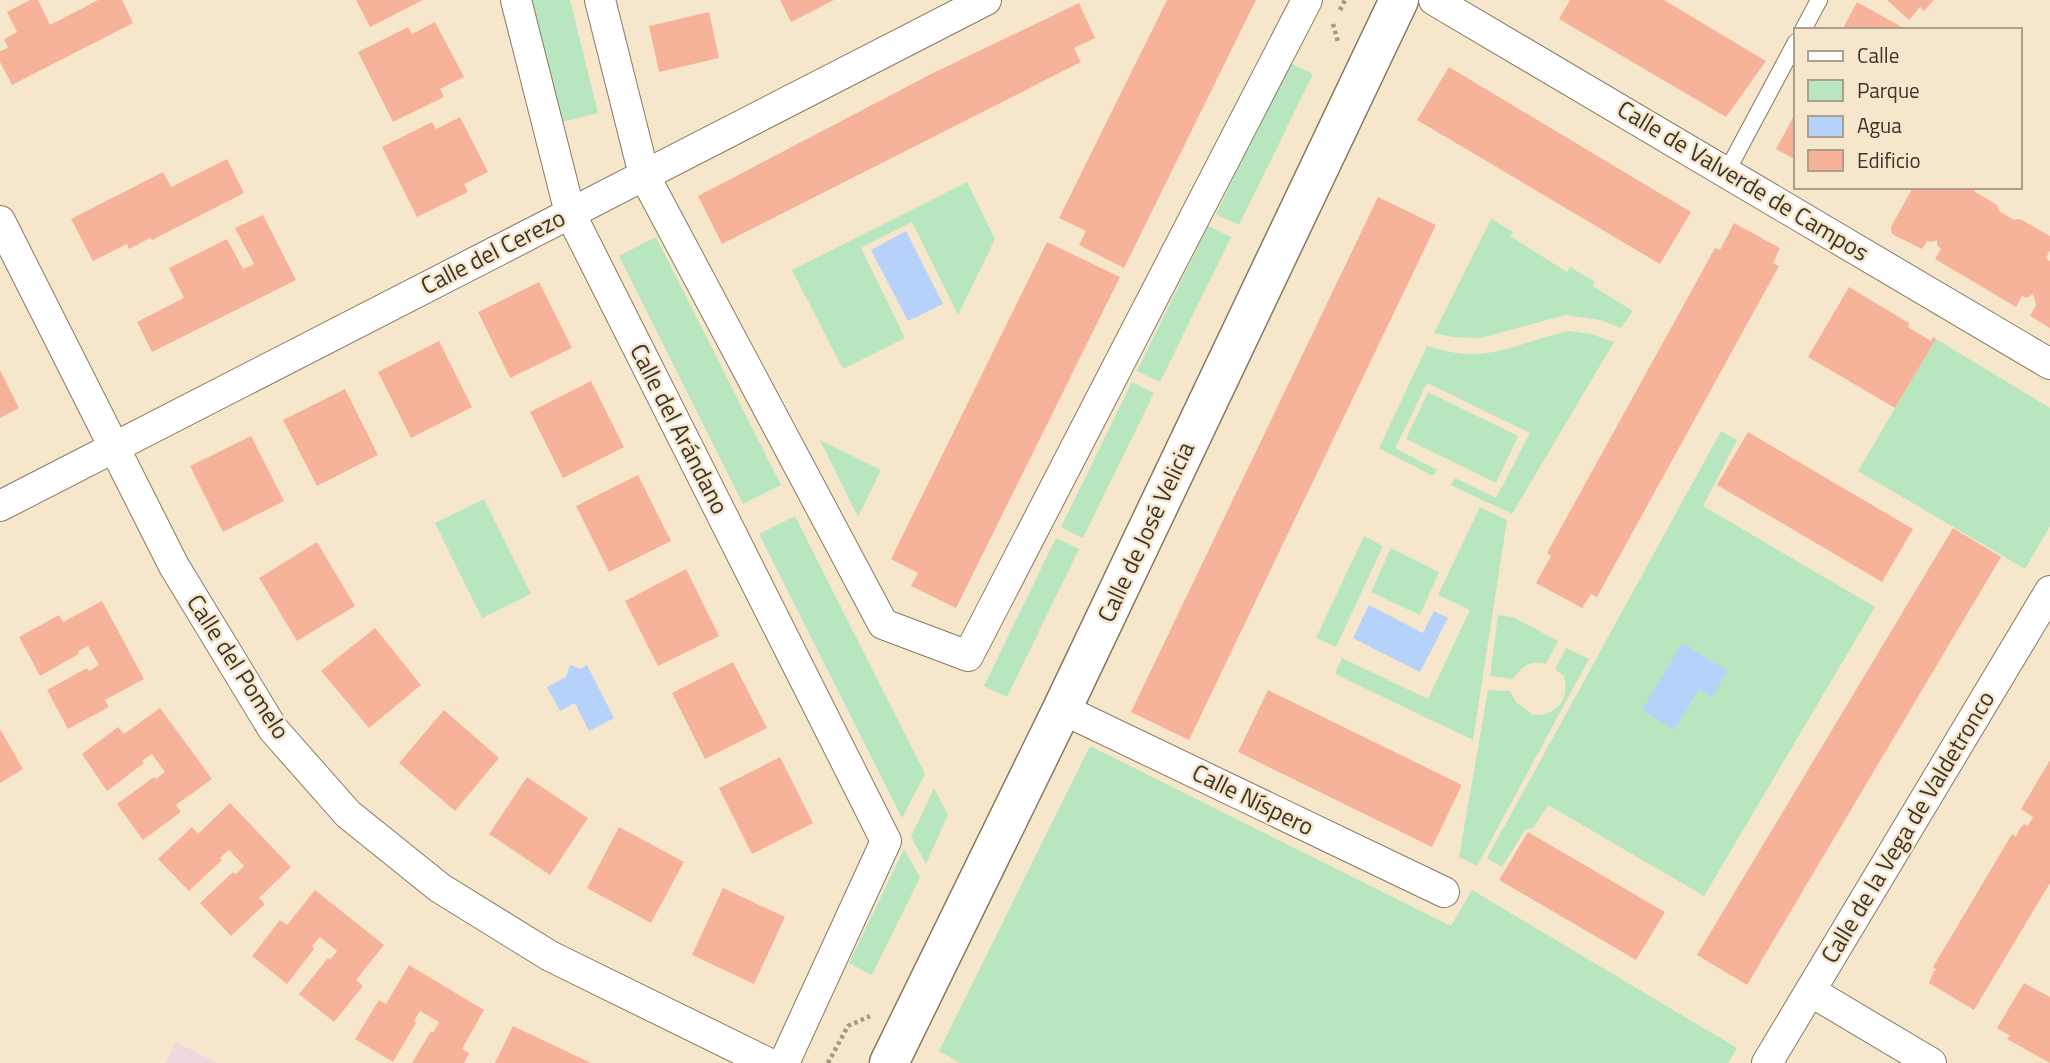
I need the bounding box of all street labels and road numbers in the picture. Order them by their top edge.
street label: Calle de Valverde de Campos [1611,91,1876,270]
street label: Calle del Cerezo [414,199,571,303]
street label: Calle del Arándano [621,337,738,520]
street label: Calle de José Velicia [1087,435,1203,628]
street label: Calle del Pomelo [178,587,299,746]
street label: Calle de la Vega de Valdetronco [1811,683,2003,970]
street label: Calle Níspero [1186,754,1321,844]

